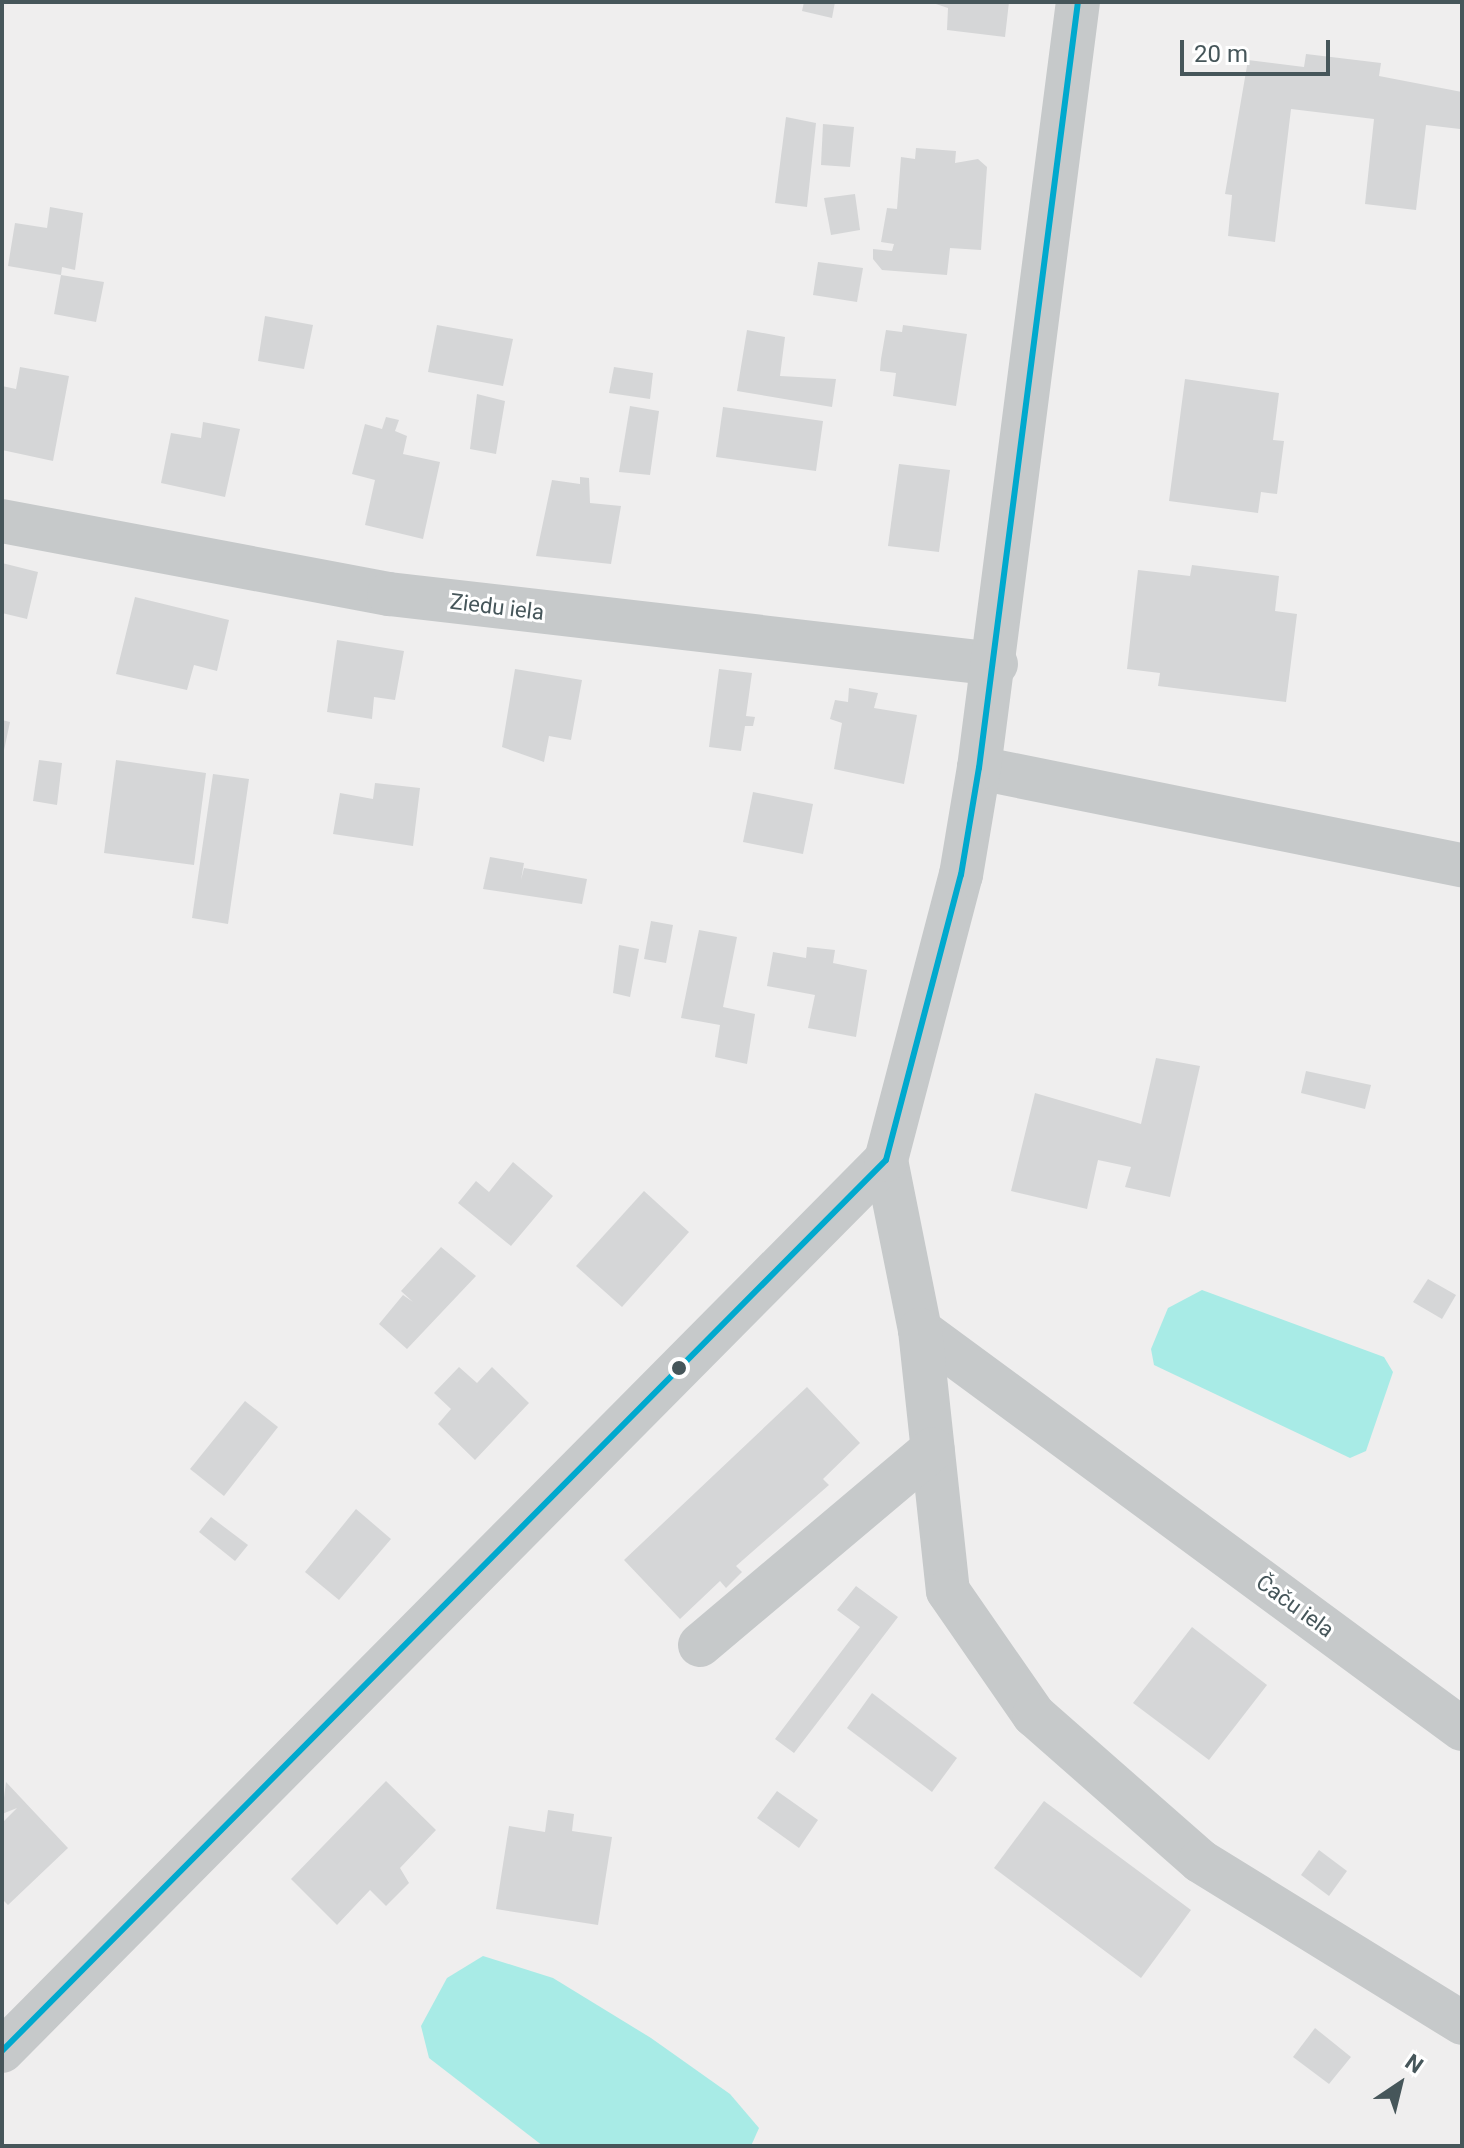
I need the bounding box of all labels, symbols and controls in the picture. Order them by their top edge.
scale bar [1184,24,1334,74]
text: 20 m [1194,40,1248,68]
street label: Ziedu iela [448,588,546,626]
unlabelled marker [671,1360,687,1376]
street label: Čaču iela [1251,1569,1339,1643]
north arrow [1360,2044,1440,2124]
text: N [1401,2049,1428,2079]

